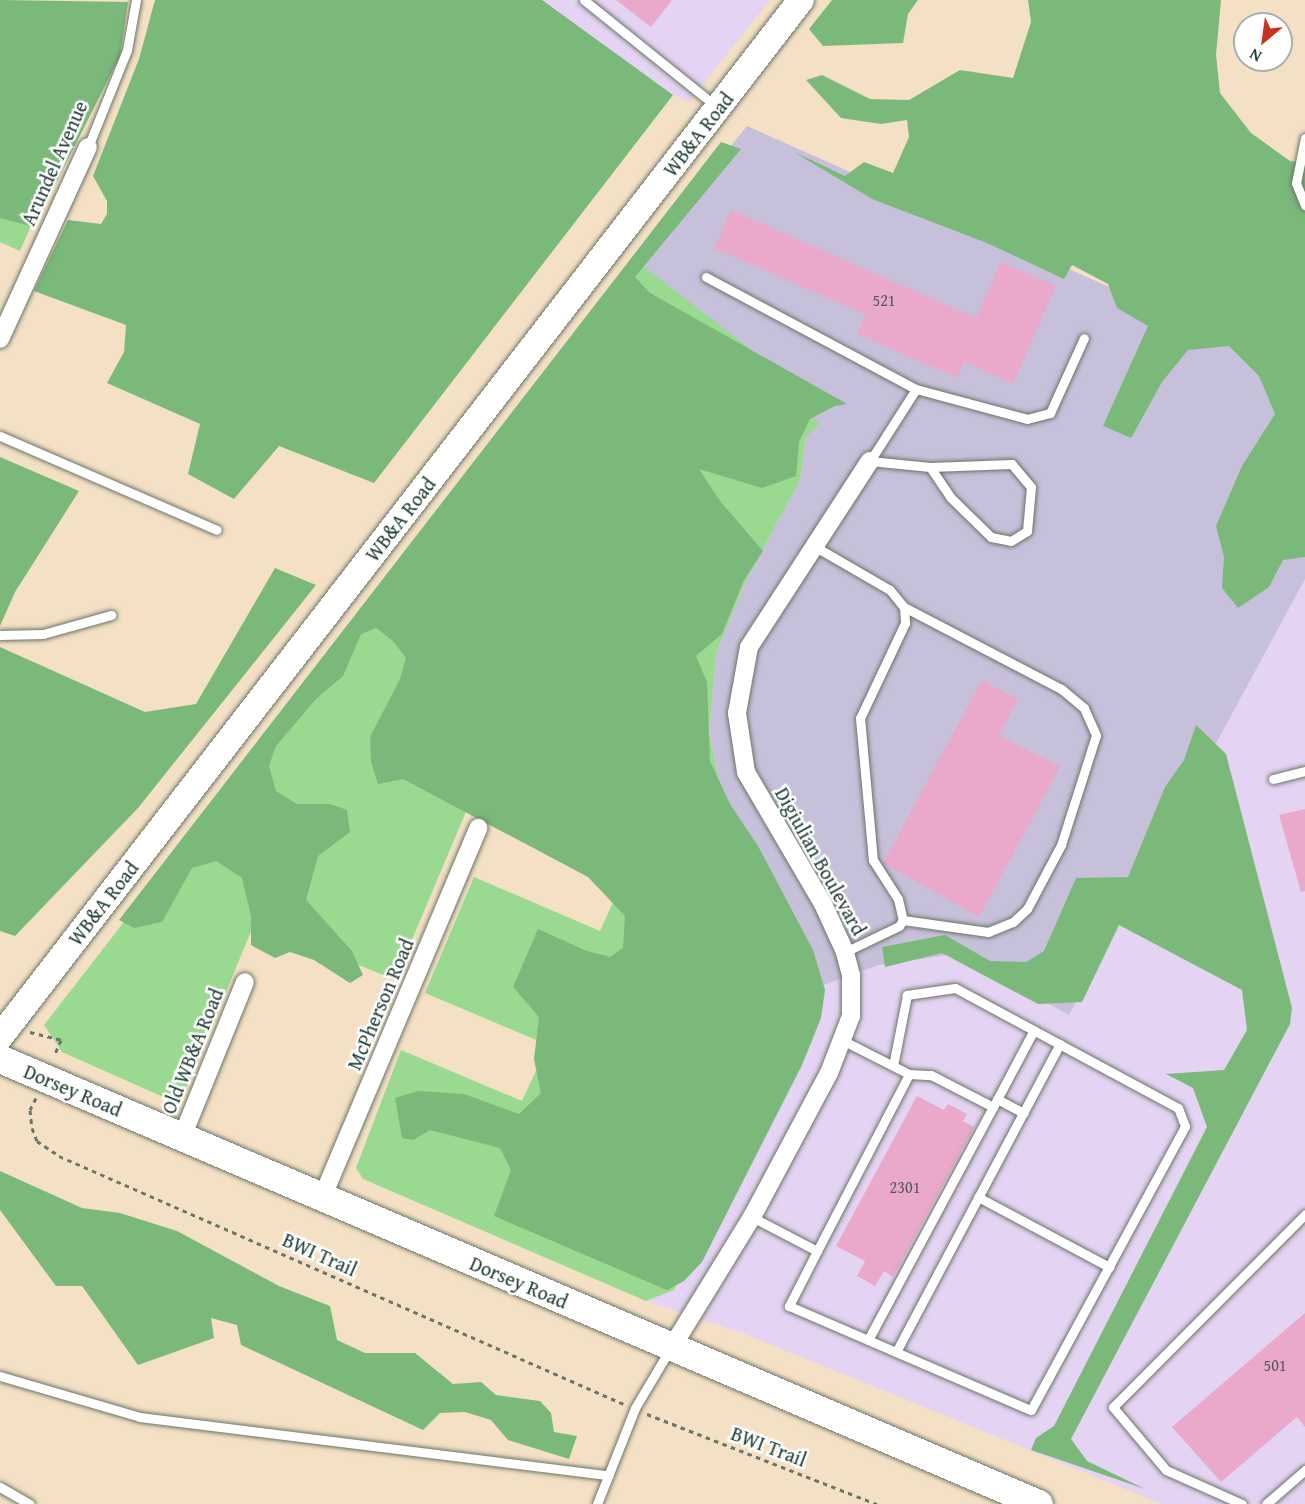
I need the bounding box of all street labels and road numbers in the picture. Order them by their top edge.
street label: WB&A Road [658,87,738,181]
street label: Arundel Avenue [16,97,92,229]
street label: WB&A Road [360,472,440,566]
street label: Digiulian Boulevard [770,783,872,939]
street label: WB&A Road [63,856,143,950]
street label: McPherson Road [342,935,418,1073]
street label: Old WB&A Road [156,985,228,1117]
street label: Dorsey Road [20,1059,126,1121]
street label: BWI Trail [279,1227,361,1281]
street label: Dorsey Road [466,1251,572,1313]
street label: BWI Trail [728,1421,810,1471]

